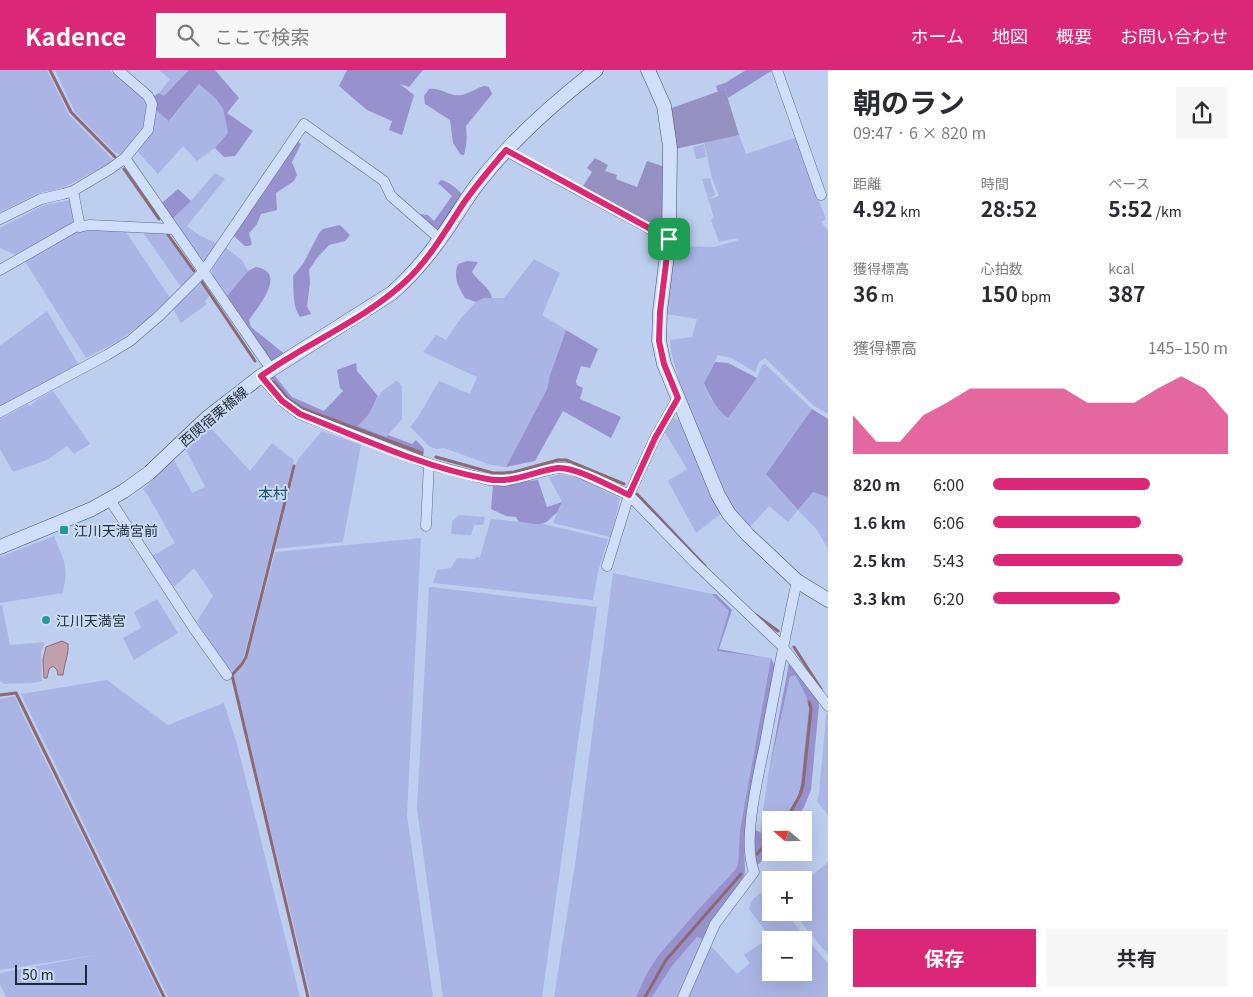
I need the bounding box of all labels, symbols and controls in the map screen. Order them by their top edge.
search box [156,13,506,58]
text: Kadence [25,18,126,53]
icon: search [174,21,202,49]
text: ここで検索 [214,22,309,49]
text: ホーム [911,22,964,48]
text: 地図 [992,22,1028,48]
text: 概要 [1056,22,1092,48]
text: お問い合わせ [1120,22,1228,48]
text: 朝のラン [853,81,965,121]
button: share [1176,87,1228,139]
text: 09:47 · 6 × 820 m [853,120,986,144]
text: 距離 [853,173,881,193]
text: 時間 [981,173,1009,193]
text: ペース [1108,173,1150,193]
text: 4.92 [853,193,897,223]
text: 28:52 [981,193,1037,223]
text: 5:52 [1108,193,1152,223]
text: km [897,201,921,221]
text: /km [1152,201,1182,221]
pin [648,218,690,260]
icon: arrive [655,225,683,253]
text: 獲得標高 [853,258,909,278]
text: 心拍数 [981,258,1023,278]
text: kcal [1108,258,1135,278]
text: 36 [853,278,878,308]
text: 150 [981,278,1018,308]
text: 387 [1108,278,1146,308]
text: m [878,286,894,306]
text: bpm [1018,286,1051,306]
text: 獲得標高 [853,335,917,359]
text: 145–150 m [1148,335,1228,359]
street label: 西関宿栗橋線 [174,381,252,451]
text: 820 m [853,472,900,496]
text: 6:00 [933,472,964,496]
district label: 本村 [258,482,288,503]
text: 1.6 km [853,510,906,534]
text: 6:06 [933,510,964,534]
place label: 江川天満宮前 [74,520,158,540]
marker: 江川天満宮前 [58,524,70,536]
text: 2.5 km [853,548,906,572]
text: 5:43 [933,548,964,572]
text: 3.3 km [853,586,906,610]
text: 6:20 [933,586,964,610]
place label: 江川天満宮 [56,610,126,630]
marker: 江川天満宮 [40,614,52,626]
north arrow [762,811,812,861]
map controls [762,811,812,981]
button: + [762,871,812,921]
button: 保存 [853,929,1036,987]
button: 共有 [1046,929,1228,987]
button: − [762,931,812,981]
scale bar [15,962,88,985]
text: 50 m [22,964,54,984]

